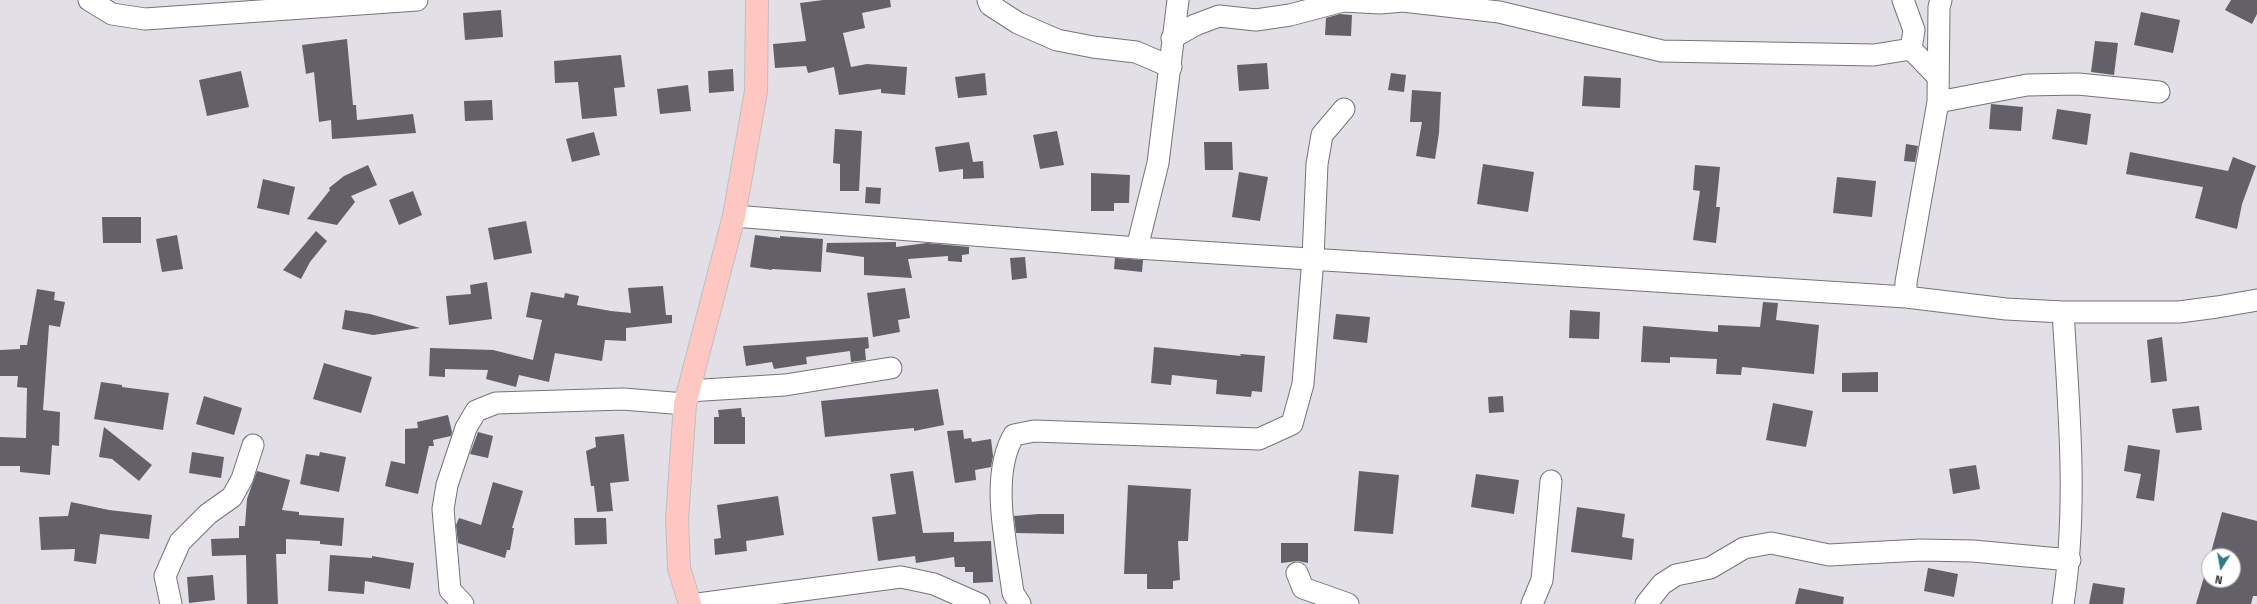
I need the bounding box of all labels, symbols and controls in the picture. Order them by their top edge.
north arrow [2201,548,2241,588]
text: N [2214,572,2224,586]

